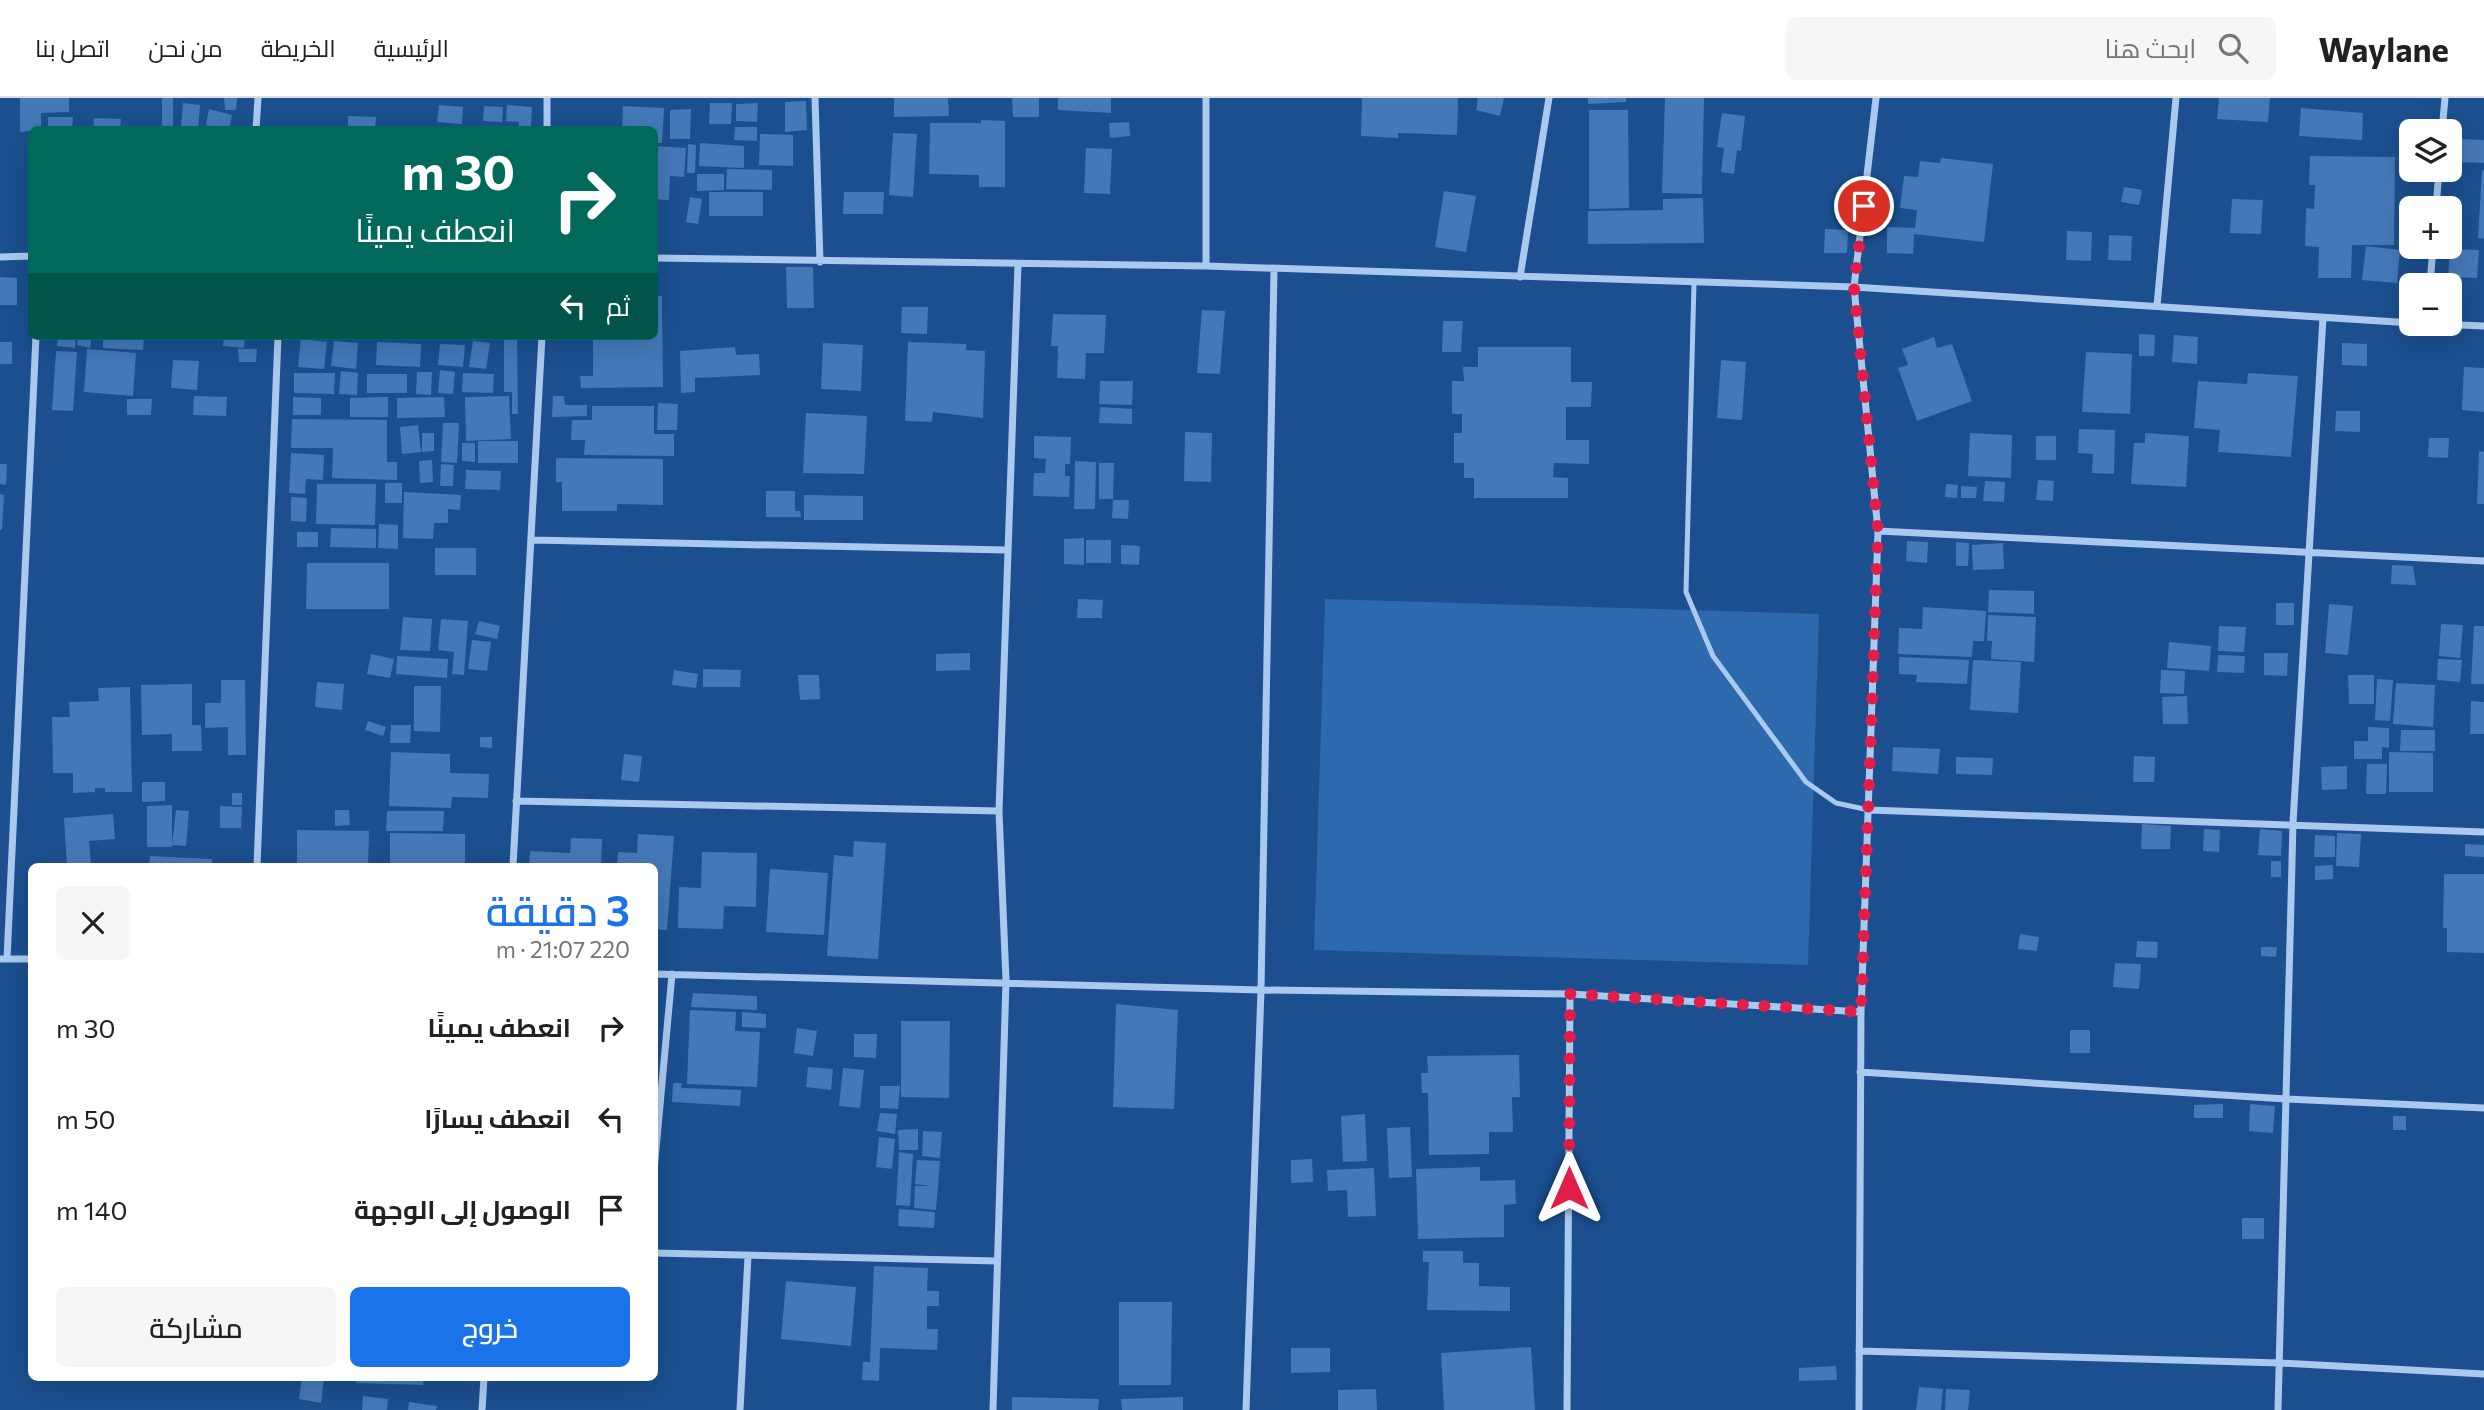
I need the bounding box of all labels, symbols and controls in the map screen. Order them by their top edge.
search box [1786,17,2276,80]
text: Waylane [2318,28,2449,69]
icon: search [2214,29,2252,67]
text: ابحث هنا [2105,32,2196,63]
text: اتصل بنا [35,33,110,62]
text: من نحن [148,33,223,62]
text: الخريطة [261,33,336,62]
text: الرئيسية [374,33,449,62]
map controls [2399,119,2462,336]
button: layers [2399,119,2462,182]
text: 30 m [402,140,515,200]
icon: right [539,154,630,245]
pin [1834,176,1894,236]
icon: arrive [1845,187,1883,225]
button: + [2399,196,2462,259]
text: انعطف يمينًا [355,209,515,249]
button: − [2399,273,2462,336]
icon: left [554,287,592,325]
text: ثم [606,290,630,321]
text: 3 دقيقة [486,883,630,935]
button: close [56,886,130,960]
text: 220 m · 21:07 [496,935,630,963]
icon: right [592,1009,630,1047]
text: انعطف يمينًا [427,1011,571,1042]
text: 30 m [56,1012,115,1043]
icon: left [592,1100,630,1138]
text: انعطف يسارًا [424,1102,571,1133]
text: 50 m [56,1103,116,1134]
position arrow [1532,1151,1606,1225]
icon: arrive [592,1191,630,1229]
text: الوصول إلى الوجهة [354,1193,571,1224]
text: 140 m [56,1194,127,1225]
button: مشاركة [56,1287,336,1367]
button: خروج [350,1287,630,1367]

